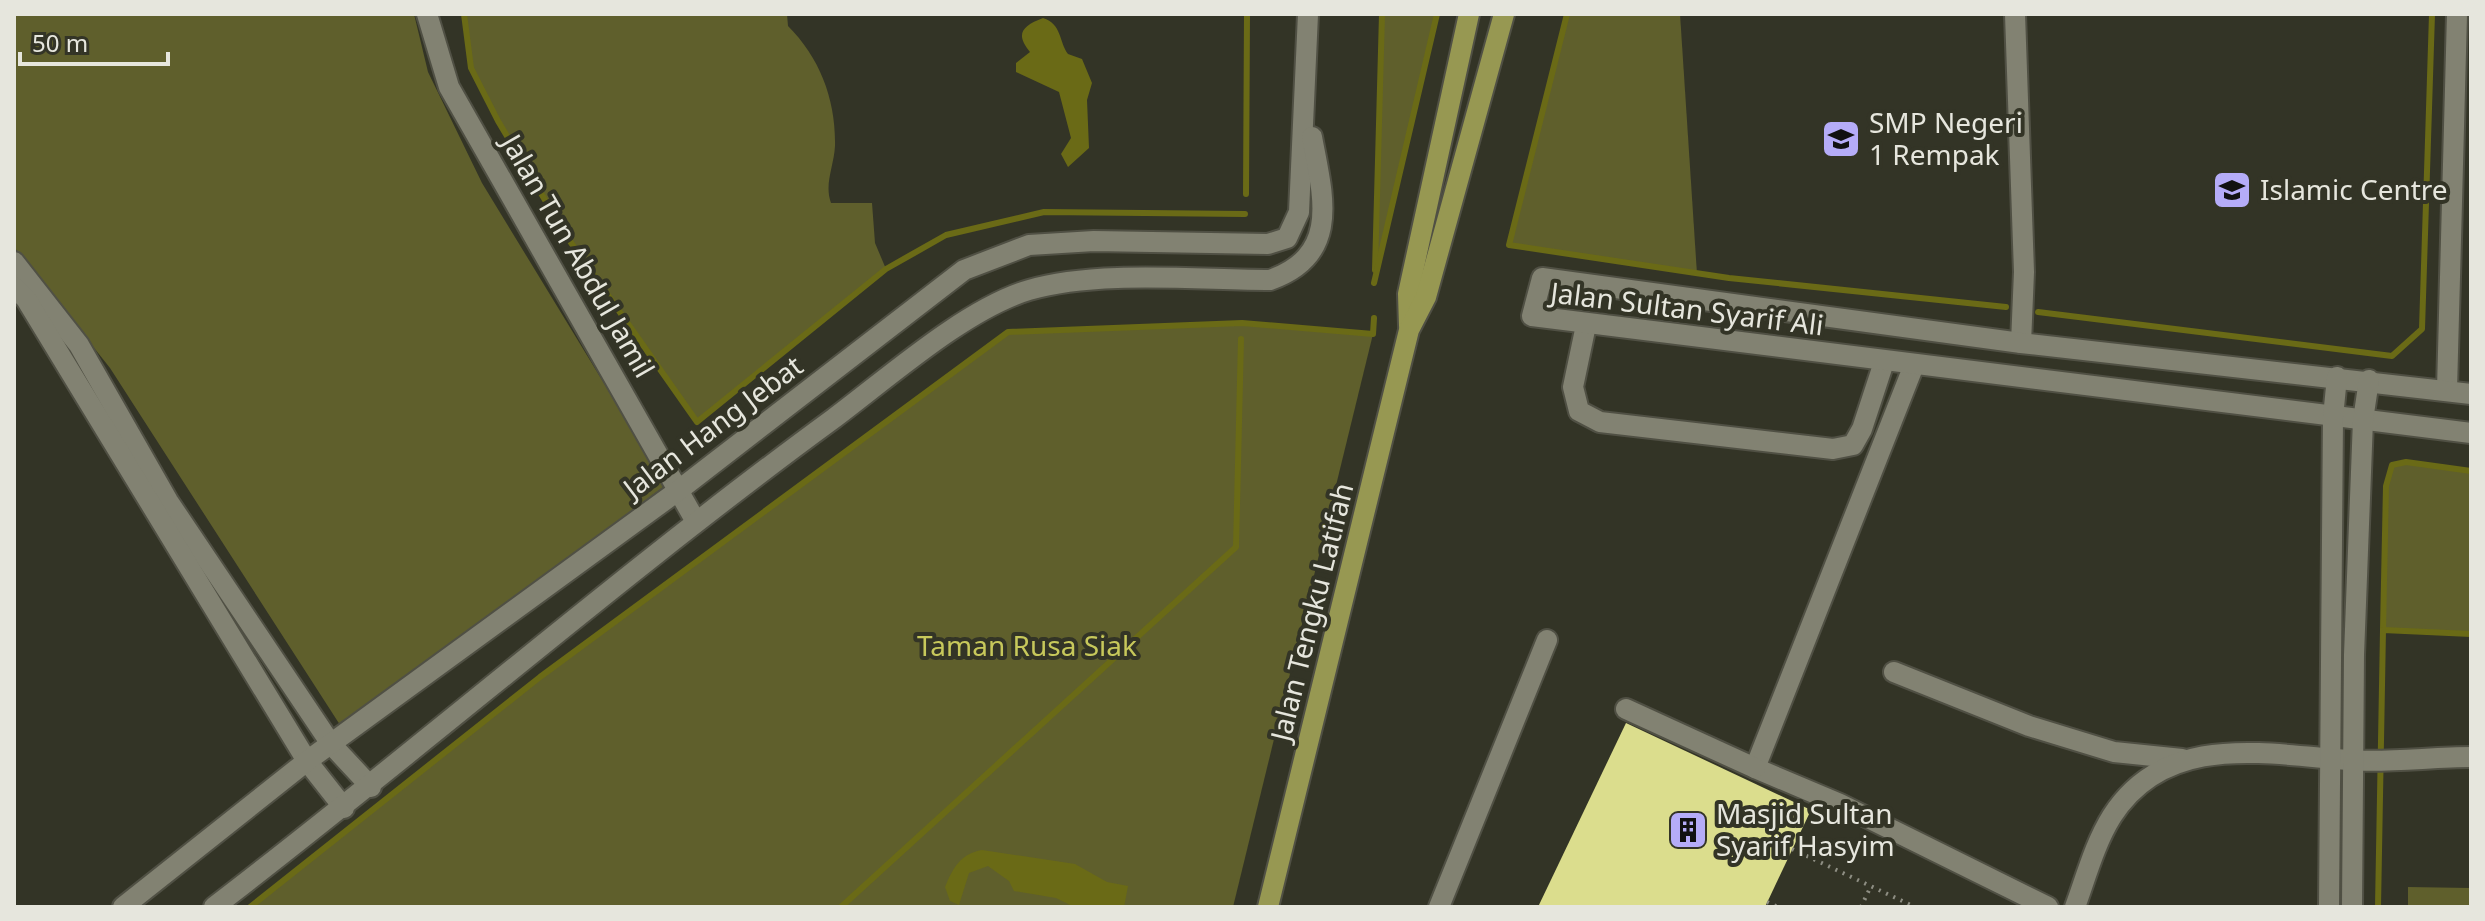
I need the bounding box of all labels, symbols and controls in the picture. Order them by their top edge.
scale bar [20,16,168,66]
text: 50 m [32,26,88,59]
place label: SMP Negeri 1 Rempak [1869,103,2023,173]
school or university icon: SMP Negeri 1 Rempak [1820,118,1862,160]
street label: Jalan Tun Abdul Jamil [492,124,664,384]
school or university icon: Islamic Centre [2211,169,2253,211]
place label: Islamic Centre [2260,170,2448,208]
street label: Jalan Sultan Syarif Ali [1546,272,1826,344]
street label: Jalan Hang Jebat [612,346,810,508]
street label: Jalan Tengku Latifah [1260,479,1361,748]
park label: Taman Rusa Siak [917,626,1137,664]
place label: Masjid Sultan Syarif Hasyim [1716,794,1895,864]
building icon: Masjid Sultan Syarif Hasyim [1667,809,1709,851]

